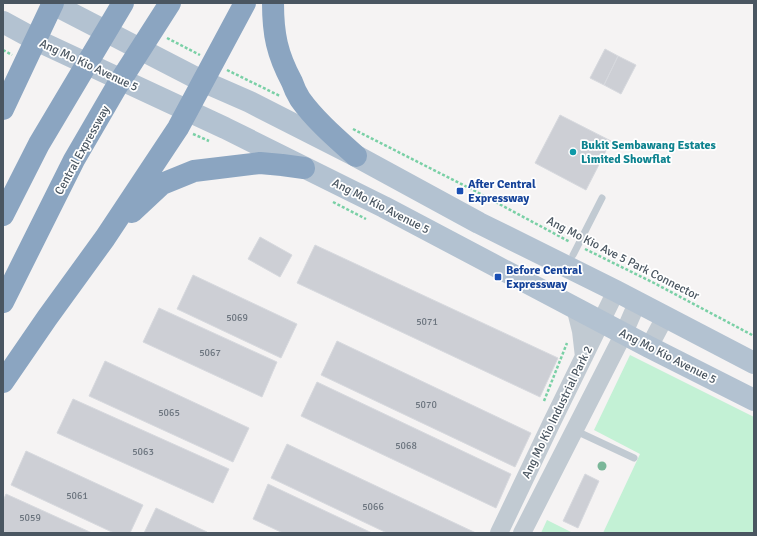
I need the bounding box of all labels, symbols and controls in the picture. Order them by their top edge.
street label: Ang Mo Kio Avenue 5 [37,36,141,95]
street label: Central Expressway [52,103,113,198]
place label: Bukit Sembawang Estates Limited Showflat [581,138,717,167]
marker: Bukit Sembawang Estates Limited Showflat [568,147,578,157]
street label: Ang Mo Kio Avenue 5 [330,175,432,238]
place label: After Central Expressway [468,177,536,206]
marker: After Central Expressway [455,186,465,196]
street label: Ang Mo Kio Ave 5 Park Connector [544,213,702,304]
place label: Before Central Expressway [506,263,582,292]
marker: Before Central Expressway [493,272,503,282]
house number: 5069 [226,312,248,324]
house number: 5071 [416,316,438,328]
street label: Ang Mo Kio Avenue 5 [617,325,719,388]
street label: Ang Mo Kio Industrial Park 2 [519,344,596,481]
house number: 5067 [199,347,221,359]
house number: 5070 [415,399,437,411]
house number: 5065 [158,407,180,419]
house number: 5068 [395,440,417,452]
house number: 5063 [132,446,154,458]
house number: 5061 [66,490,88,502]
house number: 5066 [362,501,384,513]
house number: 5059 [19,512,41,524]

